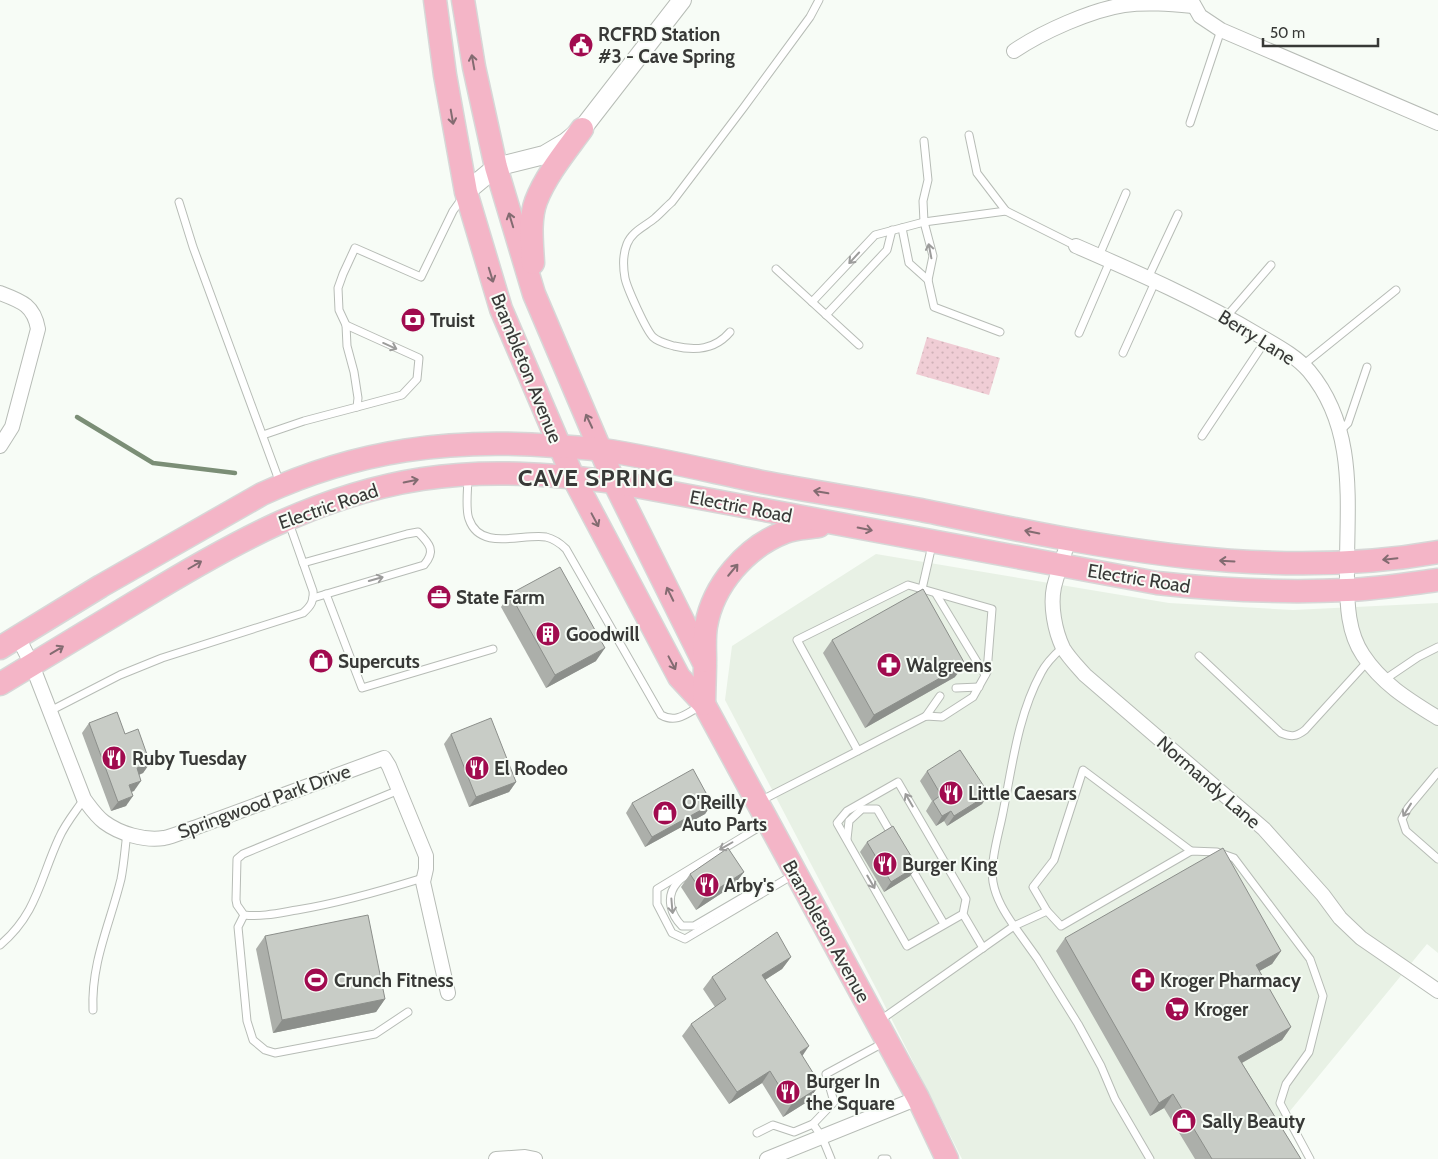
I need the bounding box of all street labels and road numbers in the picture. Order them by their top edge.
street label: Brambleton Avenue [486,290,567,447]
street label: Berry Lane [1214,305,1299,370]
street label: Electric Road [275,479,381,534]
street label: Electric Road [688,485,794,528]
street label: Electric Road [1086,559,1192,598]
street label: Normandy Lane [1152,731,1265,834]
street label: Springwood Park Drive [175,759,354,843]
street label: Brambleton Avenue [778,856,875,1007]

